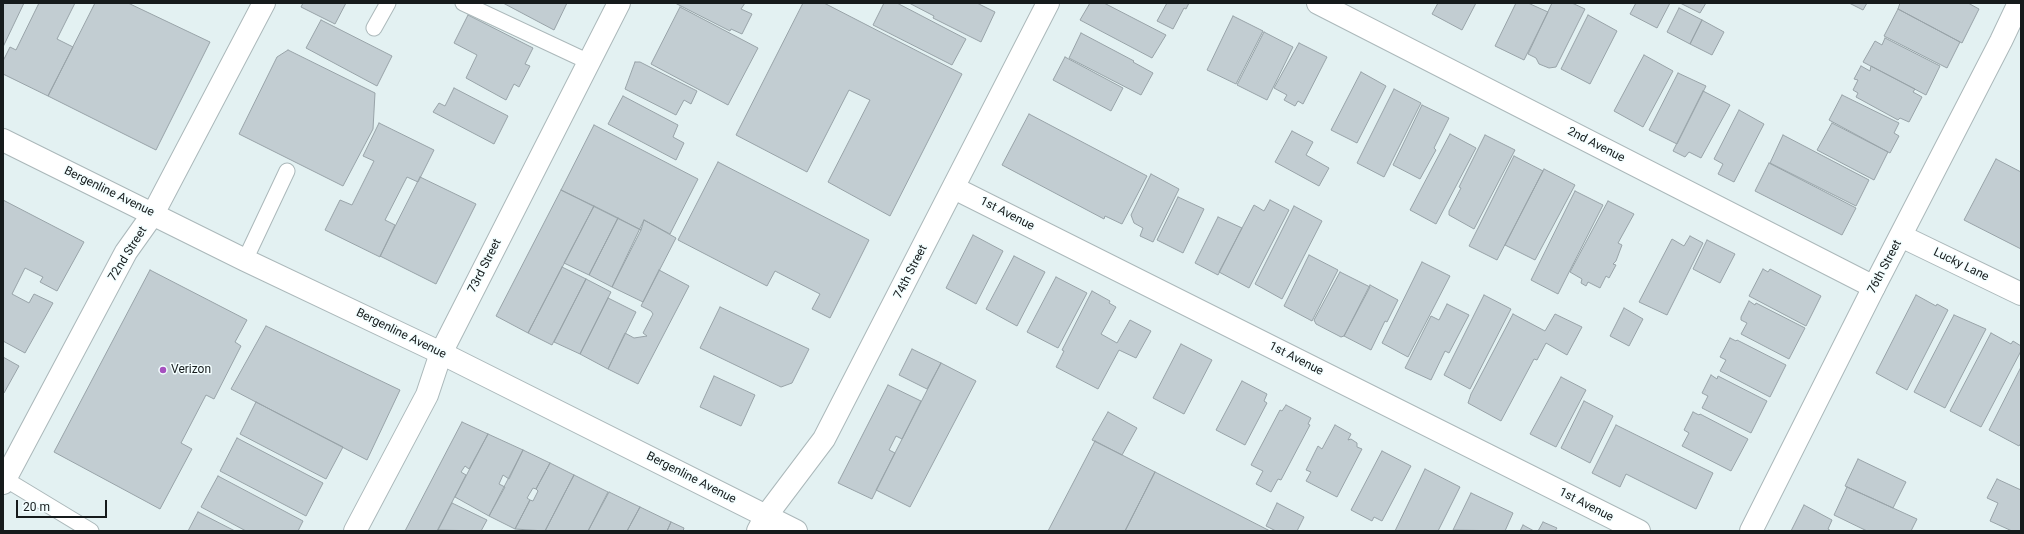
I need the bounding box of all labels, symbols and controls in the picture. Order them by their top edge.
street label: 2nd Avenue [1565,124,1627,166]
street label: Bergenline Avenue [62,164,156,220]
street label: 1st Avenue [977,194,1037,234]
street label: 72nd Street [106,224,150,284]
street label: 73rd Street [465,237,505,295]
street label: 76th Street [1865,238,1905,296]
street label: 74th Street [891,243,931,301]
street label: Lucky Lane [1931,245,1991,285]
street label: Bergenline Avenue [354,306,448,362]
street label: 1st Avenue [1266,339,1326,379]
place label: Verizon [171,363,211,377]
marker: Verizon [158,365,168,375]
street label: Bergenline Avenue [644,449,738,507]
street label: 1st Avenue [1556,485,1616,525]
scale bar [18,492,109,518]
text: 20 m [23,500,50,514]

